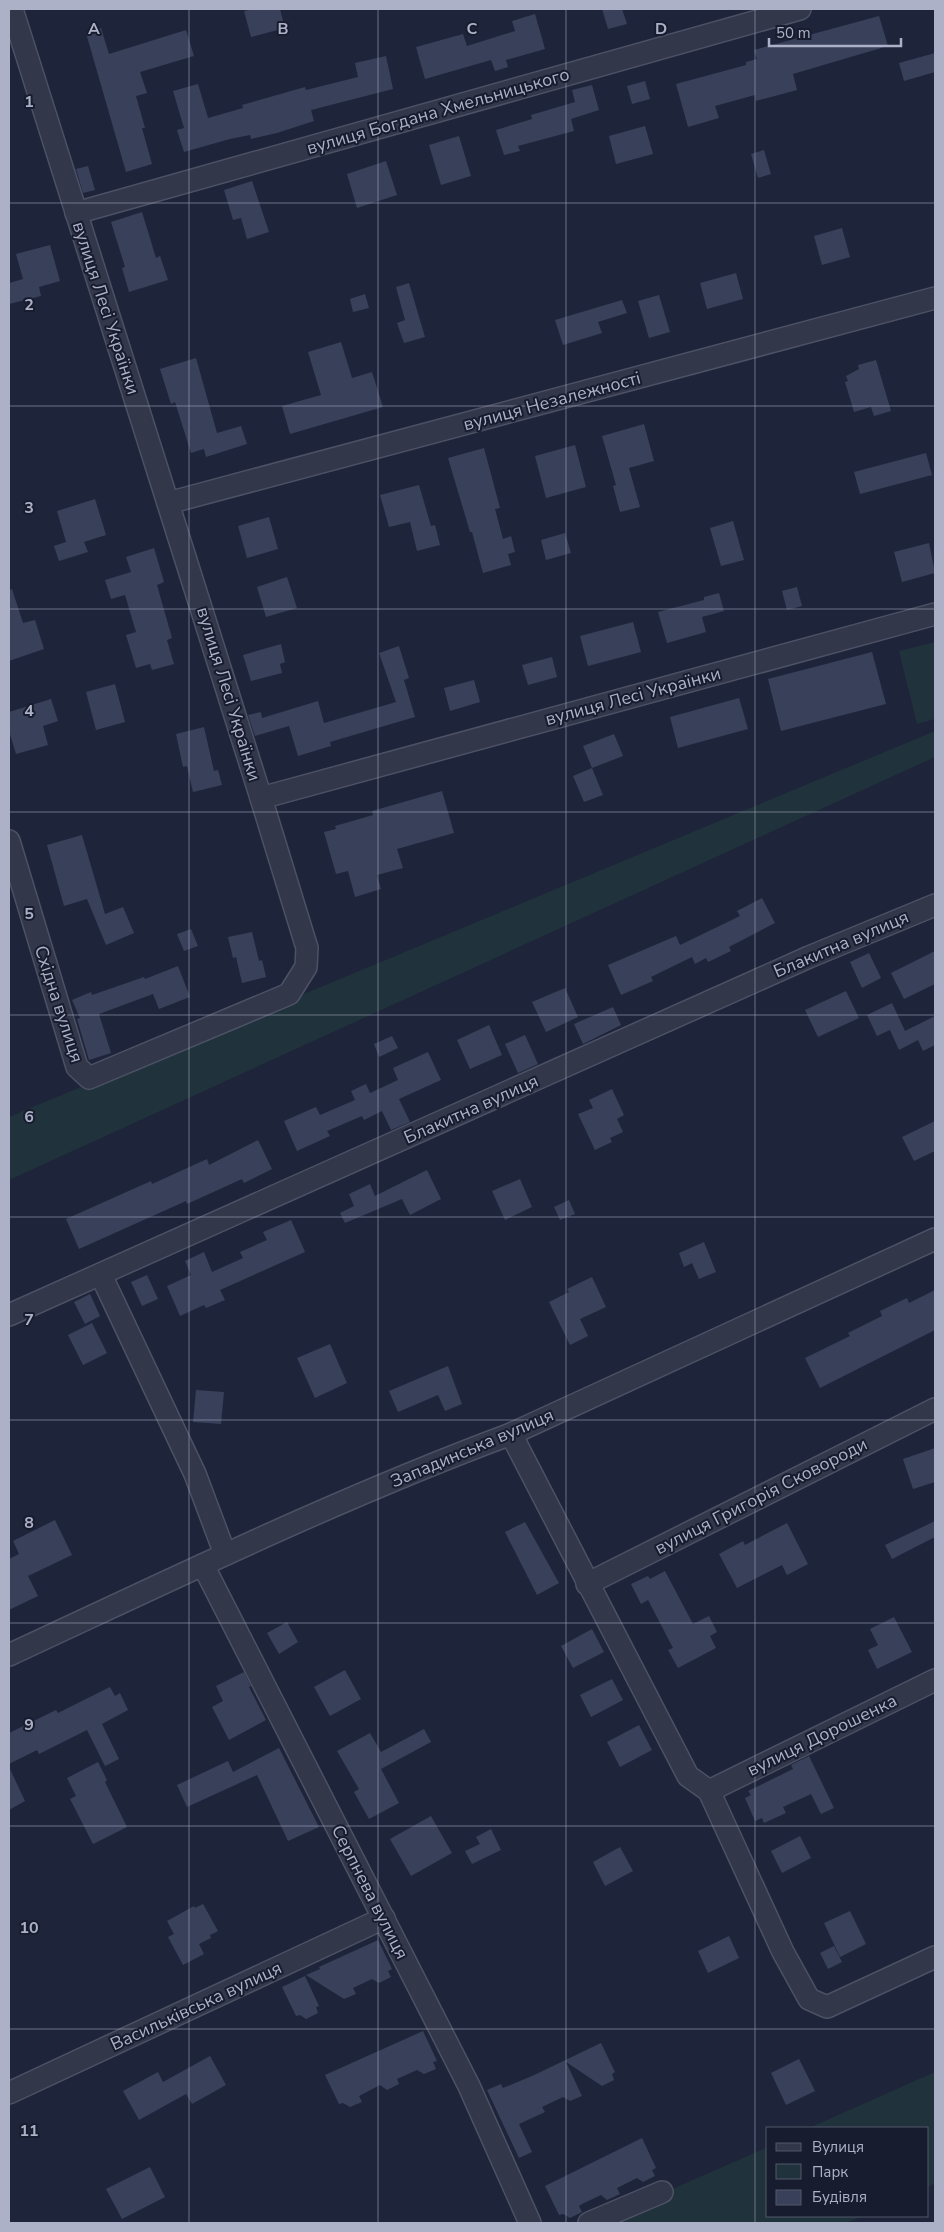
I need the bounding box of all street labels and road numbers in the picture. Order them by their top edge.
street label: вулиця Богдана Хмельницького [304,62,572,160]
street label: вулиця Лесі Українки [67,218,145,398]
street label: вулиця Незалежності [461,366,643,436]
street label: вулиця Лесі Українки [191,604,267,784]
street label: вулиця Лесі Українки [543,661,723,731]
street label: Блакитна вулиця [770,905,912,983]
street label: Східна вулиця [29,943,89,1065]
street label: Блакитна вулиця [400,1069,542,1149]
street label: Западинська вулиця [387,1403,557,1493]
street label: вулиця Григорія Сковороди [651,1432,871,1560]
street label: вулиця Дорошенка [743,1688,901,1782]
street label: Серпнева вулиця [326,1821,414,1963]
street label: Васильківська вулиця [106,1956,286,2056]

